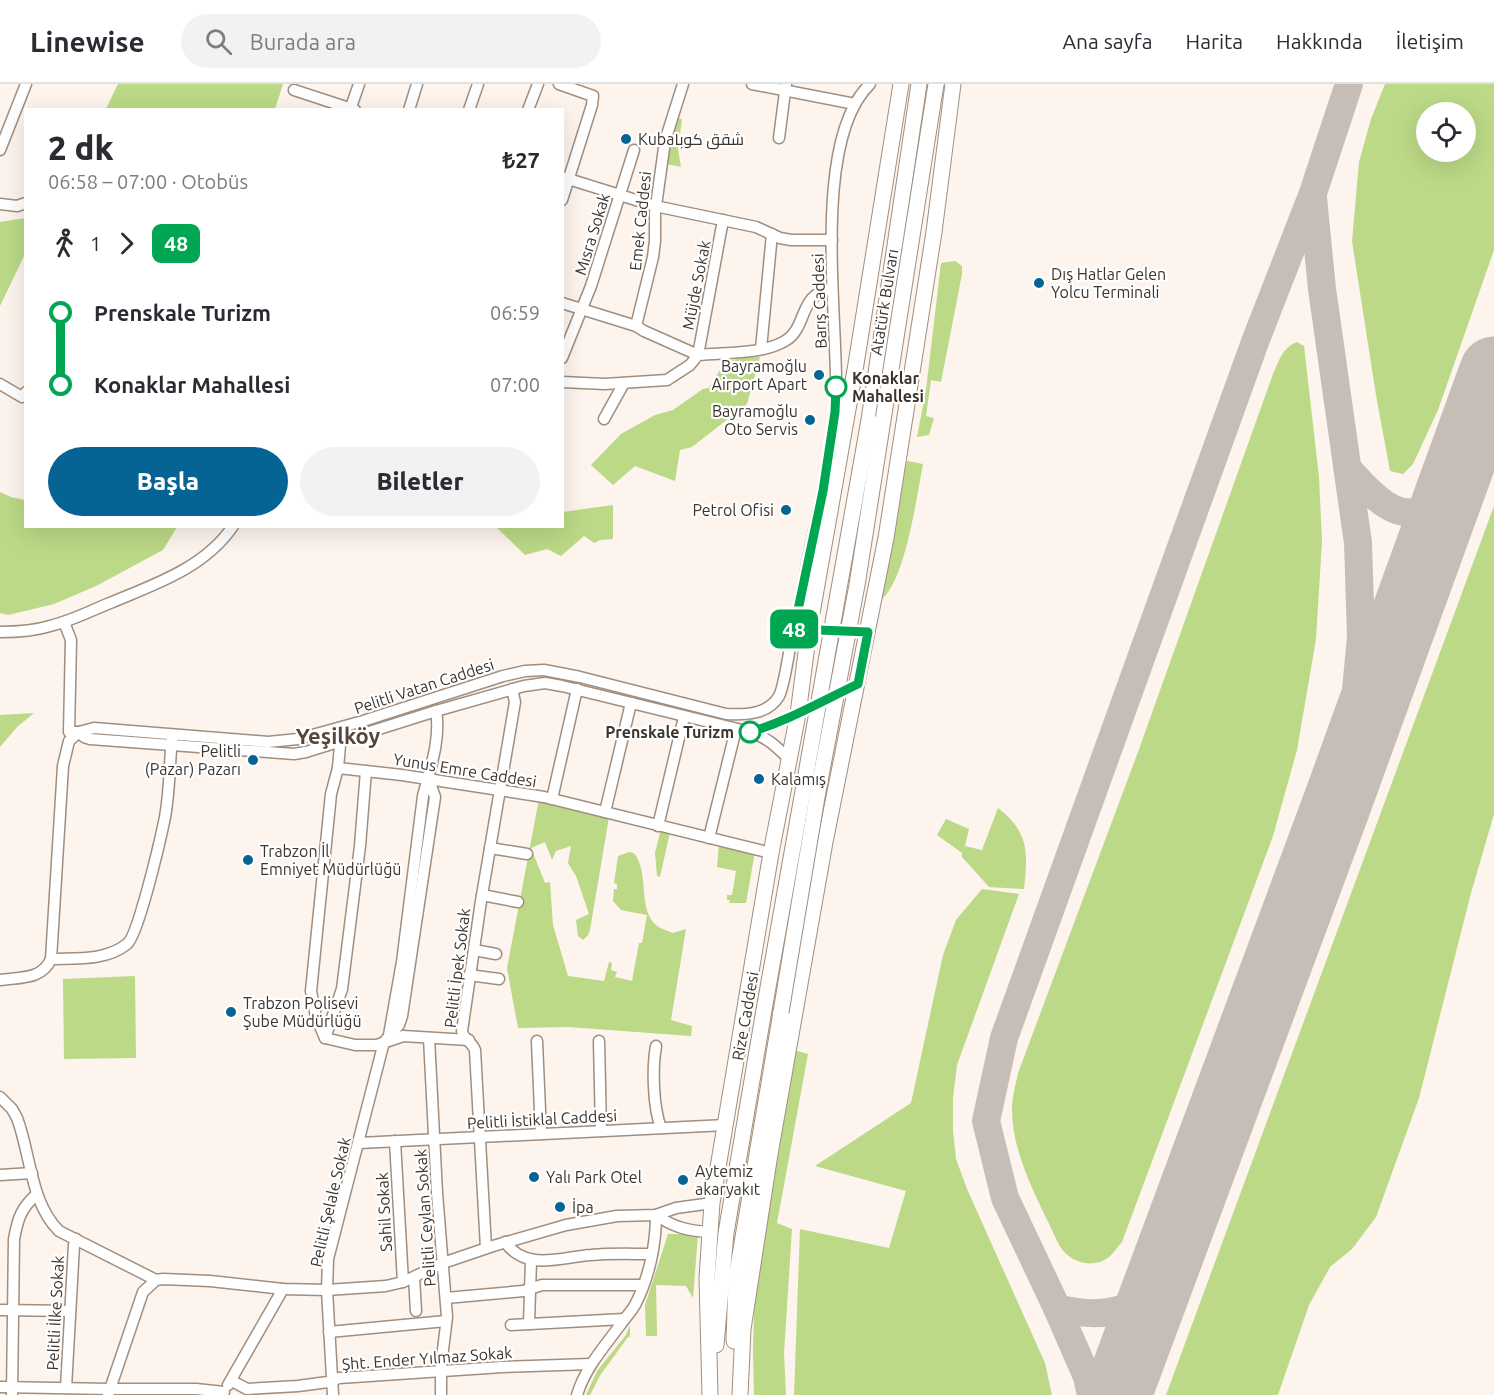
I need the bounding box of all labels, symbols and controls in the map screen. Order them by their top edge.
search box [181,14,601,68]
icon: search [202,25,235,58]
text: Linewise [30,26,145,57]
text: Burada ara [250,29,356,54]
text: Ana sayfa [1062,29,1153,53]
text: Harita [1186,29,1243,53]
text: Hakkında [1276,29,1363,53]
text: İletişim [1396,29,1464,53]
map controls [1416,102,1476,162]
button: locate [1416,102,1476,162]
text: 2 dk [48,129,114,166]
place label: Kubaشقق كوبا [638,130,744,150]
marker: Kubaشقق كوبا [619,132,633,146]
text: ₺27 [503,147,540,172]
text: 06:58 – 07:00 · Otobüs [48,170,248,193]
street label: Emek Caddesi [626,170,654,272]
street label: Mısra Sokak [571,191,613,277]
icon: walk [48,227,81,260]
icon: forward [110,227,143,260]
text: 48 [164,231,188,255]
text: 1 [90,232,101,255]
street label: Müjde Sokak [678,239,714,331]
street label: Atatürk Bulvarı [867,247,901,357]
street label: Barış Caddesi [808,253,830,349]
place label: Dış Hatlar Gelen Yolcu Terminali [1051,265,1166,301]
marker: Dış Hatlar Gelen Yolcu Terminali [1032,276,1046,290]
text: Prenskale Turizm [94,300,271,325]
text: 06:59 [490,301,540,324]
place label: Bayramoğlu Airport Apart [712,357,808,393]
marker: Bayramoğlu Airport Apart [812,368,826,382]
place label: Konaklar Mahallesi [852,369,924,405]
text: Konaklar Mahallesi [94,372,290,397]
text: 07:00 [490,373,540,396]
marker: Konaklar Mahallesi [825,376,847,398]
place label: Bayramoğlu Oto Servis [712,402,798,438]
marker: Bayramoğlu Oto Servis [803,413,817,427]
button: Başla [48,447,288,516]
button: Biletler [300,447,540,516]
place label: Petrol Ofisi [693,501,774,519]
marker: Petrol Ofisi [779,503,793,517]
line badge: 48 [767,610,821,648]
text: 48 [782,617,806,641]
street label: Pelitli Vatan Caddesi [352,655,496,717]
marker: Prenskale Turizm [739,721,761,743]
district label: Yeşilköy [296,723,381,749]
place label: Prenskale Turizm [605,723,734,741]
place label: Pelitli (Pazar) Pazarı [145,742,241,779]
street label: Yunus Emre Caddesi [392,750,538,790]
marker: Pelitli (Pazar) Pazarı [246,753,260,767]
place label: Kalamış [771,770,826,788]
marker: Kalamış [752,772,766,786]
place label: Trabzon İl Emniyet Müdürlüğü [260,842,402,878]
marker: Trabzon İl Emniyet Müdürlüğü [241,853,255,867]
street label: Pelitli İpek Sokak [441,907,473,1029]
street label: Rize Caddesi [728,970,762,1062]
place label: Trabzon Polisevi Şube Müdürlüğü [243,994,362,1030]
marker: Trabzon Polisevi Şube Müdürlüğü [224,1005,238,1019]
street label: Pelitli İstiklal Caddesi [467,1106,617,1132]
street label: Pelitli Şelale Sokak [306,1135,354,1269]
street label: Pelitli Ceylan Sokak [411,1149,439,1287]
place label: Aytemiz akaryakıt [695,1162,761,1198]
place label: Yalı Park Otel [546,1168,642,1186]
marker: Yalı Park Otel [527,1170,541,1184]
street label: Sahil Sokak [373,1172,395,1252]
marker: Aytemiz akaryakıt [676,1173,690,1187]
place label: İpa [572,1198,594,1216]
marker: İpa [553,1200,567,1214]
street label: Pelitli İlke Sokak [43,1255,67,1371]
street label: Şht. Ender Yılmaz Sokak [341,1343,513,1373]

